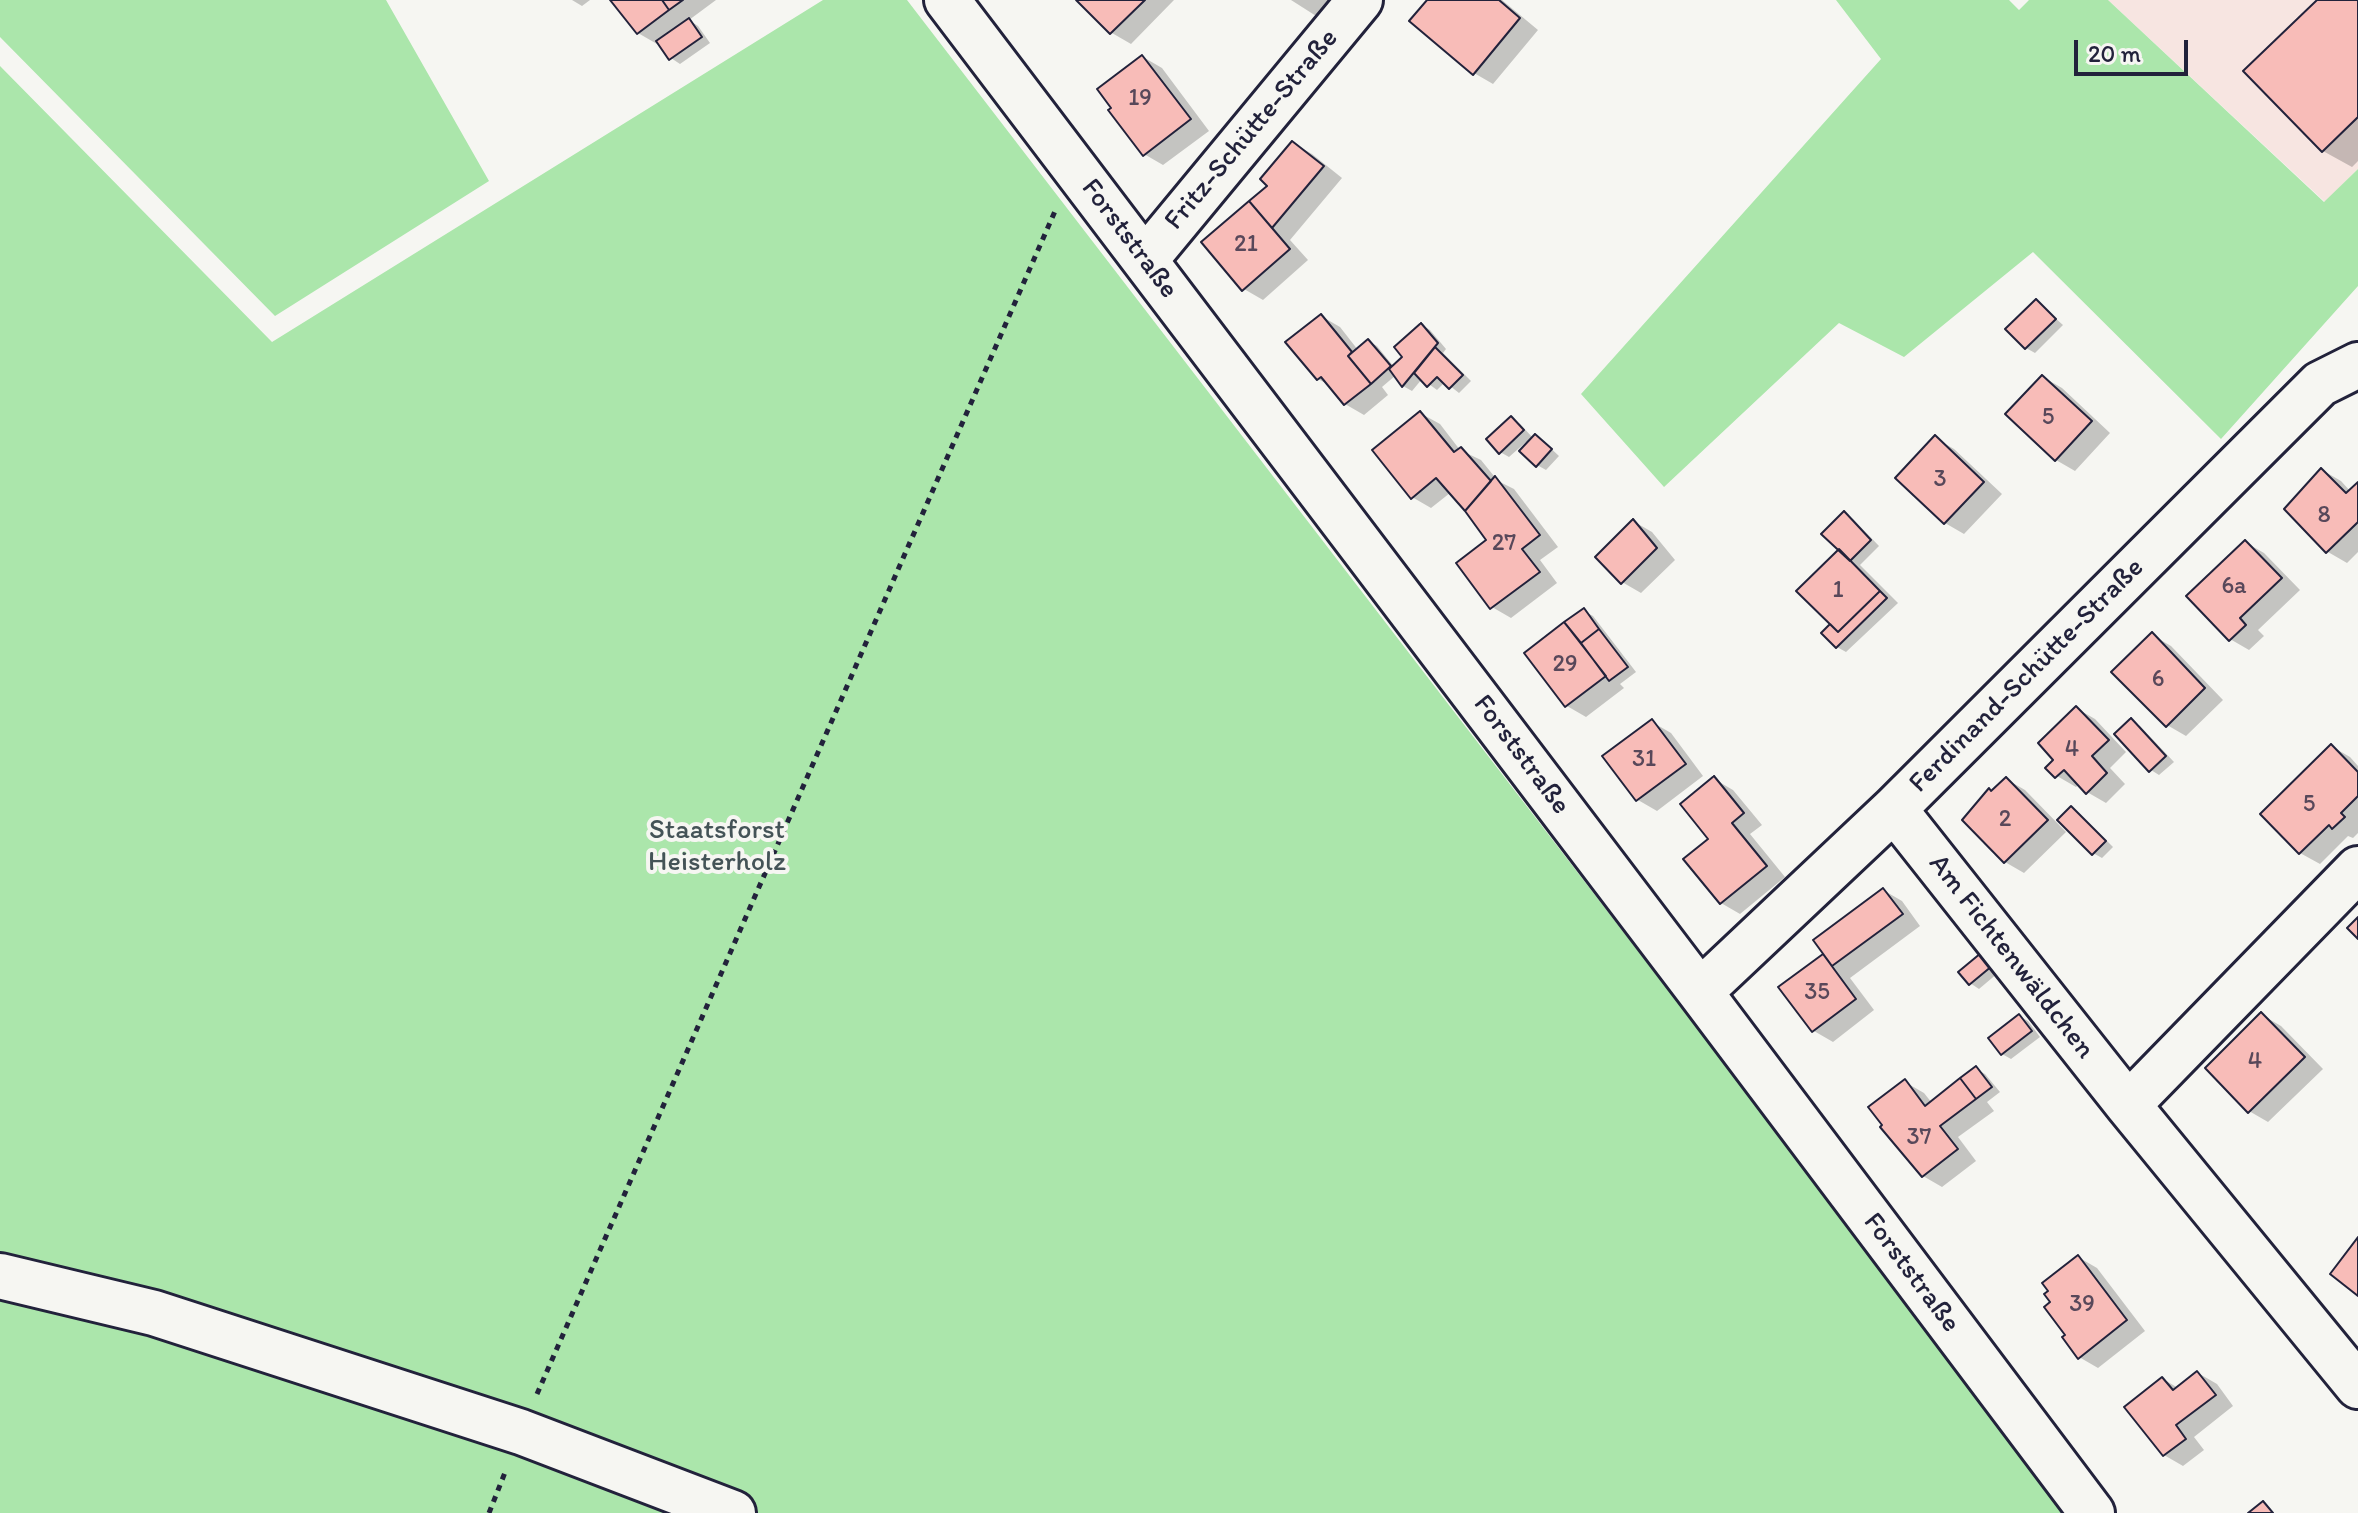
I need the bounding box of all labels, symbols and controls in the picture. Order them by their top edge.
street label: Fritz-Schütte-Straße [1158,23,1346,237]
scale bar [2078,24,2192,74]
text: 20 m [2088,39,2141,68]
house number: 19 [1128,85,1152,113]
street label: Forststraße [1073,173,1185,305]
house number: 21 [1234,231,1258,259]
house number: 5 [2042,404,2054,432]
house number: 3 [1933,466,1947,494]
house number: 8 [2317,502,2331,530]
house number: 27 [1492,530,1516,558]
street label: Ferdinand-Schütte-Straße [1903,552,2151,800]
house number: 6a [2221,573,2247,601]
house number: 1 [1832,577,1844,605]
house number: 29 [1552,651,1578,679]
house number: 6 [2152,666,2164,694]
street label: Forststraße [1465,689,1577,821]
house number: 4 [2065,736,2079,764]
house number: 31 [1632,746,1656,774]
house number: 5 [2303,791,2315,819]
house number: 2 [1999,806,2011,834]
park label: Staatsforst Heisterholz [648,814,786,880]
street label: Am Fichtenwäldchen [1921,848,2101,1066]
house number: 35 [1804,979,1830,1007]
house number: 4 [2248,1048,2262,1076]
house number: 37 [1907,1124,1931,1152]
street label: Forststraße [1855,1207,1967,1339]
house number: 39 [2069,1291,2095,1319]

